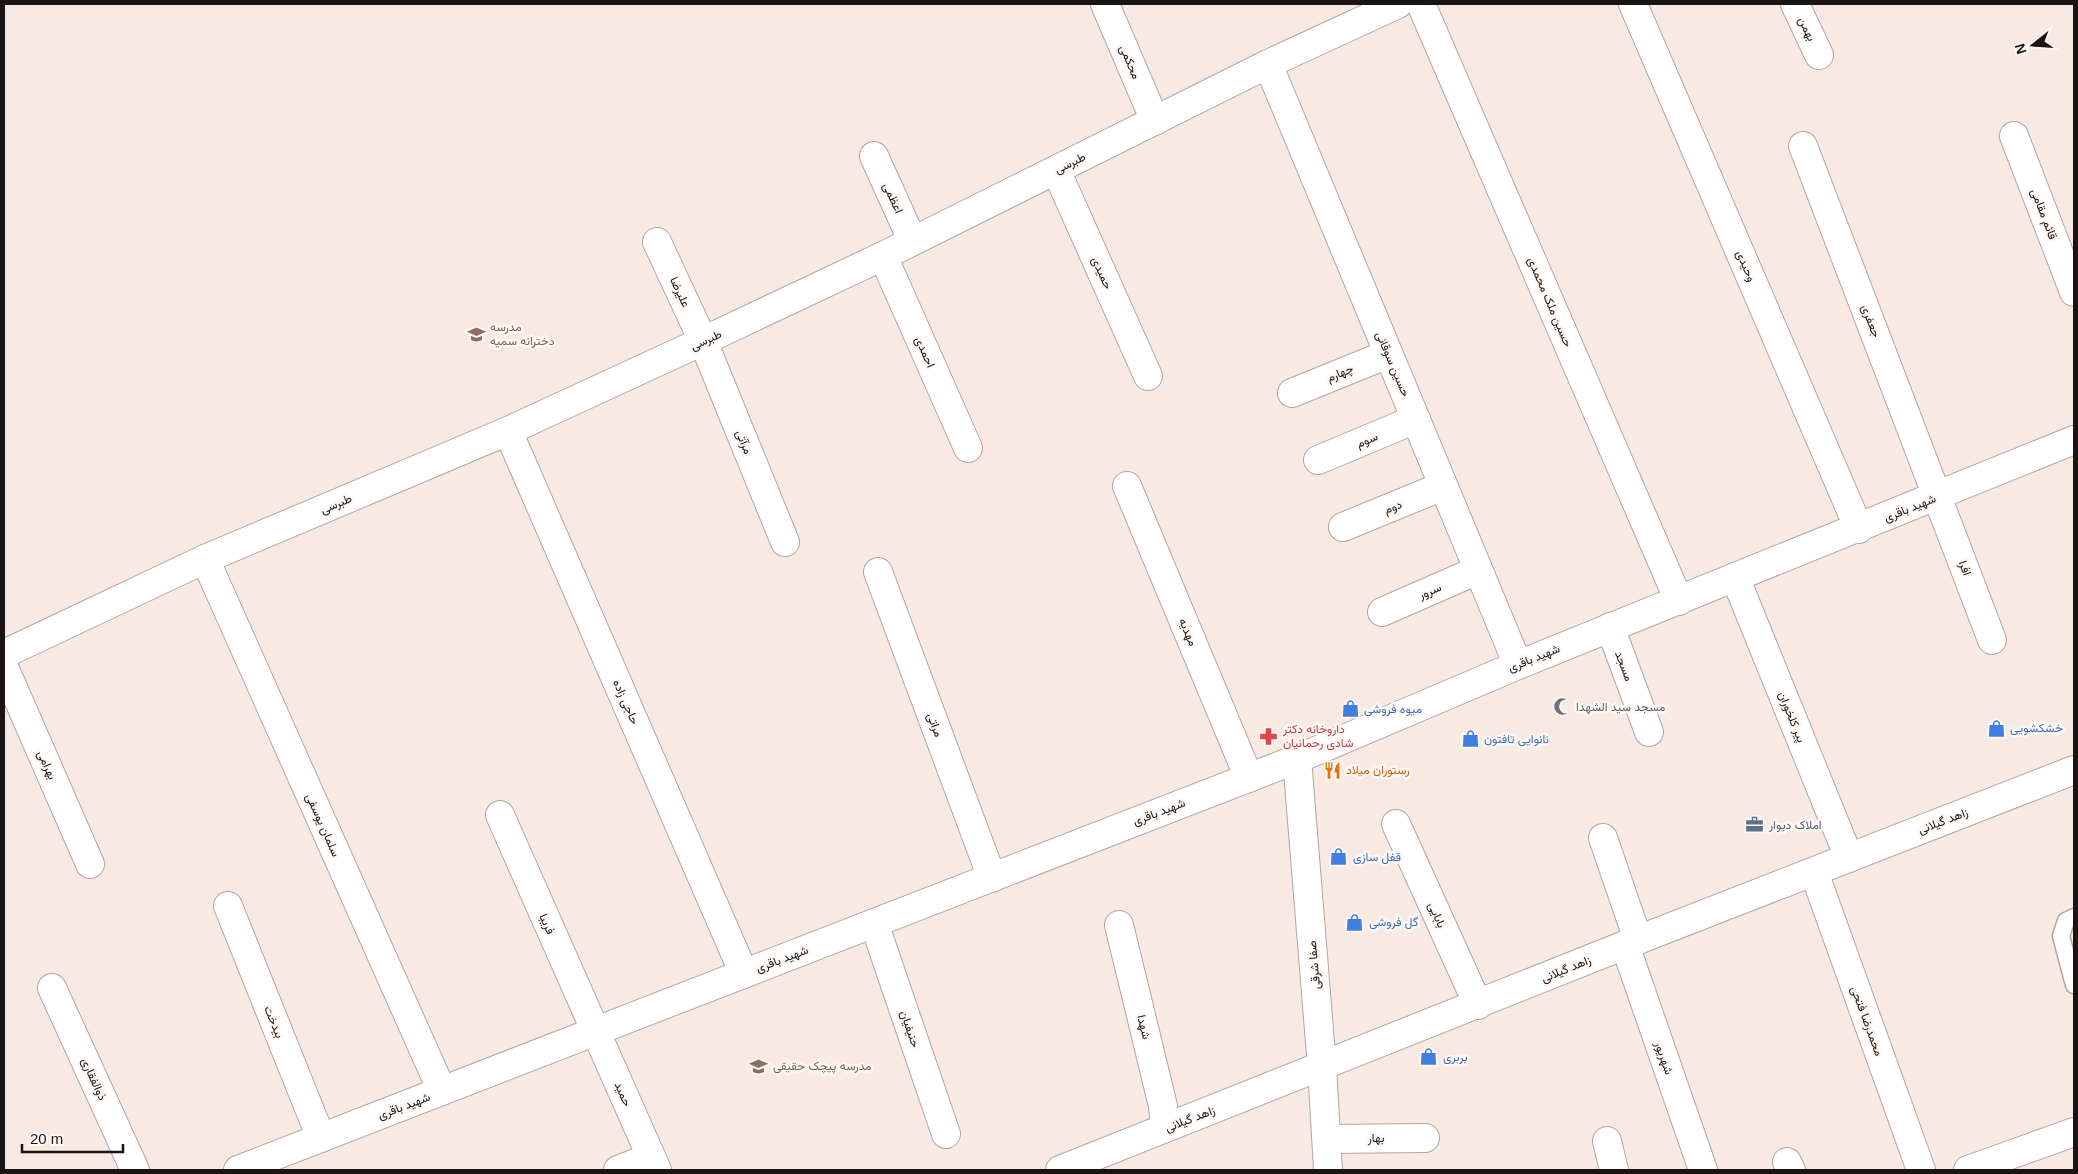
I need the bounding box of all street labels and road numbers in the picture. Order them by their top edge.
street label: بهمن [1794,15,1819,44]
street label: محکمی [1116,43,1143,81]
street label: طبرسی [1052,149,1088,177]
street label: اعظمی [879,181,906,216]
street label: قائم مقامی [2027,187,2060,242]
street label: وحیدی [1732,248,1759,284]
street label: حمیدی [1088,255,1115,292]
street label: حسین ملک محمدی [1524,255,1575,349]
street label: علیرضا [666,275,693,310]
street label: جعفری [1857,303,1884,340]
street label: طبرسی [688,327,724,354]
street label: حسین سوقانی [1372,329,1413,399]
street label: احمدی [911,334,938,370]
street label: چهارم [1325,361,1356,386]
street label: مرآتی [732,428,755,457]
street label: سوم [1354,429,1380,452]
street label: طبرسی [318,491,354,518]
street label: شهید باقری [1882,491,1938,526]
street label: دوم [1382,497,1405,518]
street label: افرا [1955,559,1974,578]
street label: سرور [1416,580,1444,603]
street label: مهدیه [1175,616,1200,648]
street label: شهید باقری [1506,641,1562,676]
street label: مسجد [1612,649,1636,683]
street label: حاجی زاده [609,677,642,727]
street label: پیر کلخوران [1775,689,1809,745]
street label: مراتی [923,711,946,739]
street label: بهرامی [33,748,60,782]
street label: سلمان یوسفی [302,791,343,859]
street label: شهید باقری [1131,796,1187,829]
street label: زاهد گیلانی [1916,805,1970,838]
street label: بابایی [1424,900,1449,930]
street label: فریبا [535,911,558,937]
street label: صفا شرقی [1305,940,1324,990]
street label: شهید باقری [754,943,810,976]
street label: زاهد گیلانی [1539,953,1593,986]
street label: محمدرضا فتحی [1847,984,1886,1058]
street label: بیدخت [261,1004,287,1040]
street label: حنیفیان [897,1009,923,1049]
street label: شهدا [1133,1013,1154,1041]
street label: شهریور [1651,1039,1676,1077]
street label: ذوالفقاری [78,1056,110,1103]
street label: حمید [611,1079,635,1109]
street label: شهید باقری [376,1090,432,1123]
street label: زاهد گیلانی [1163,1103,1217,1136]
street label: بهار [1366,1131,1385,1146]

